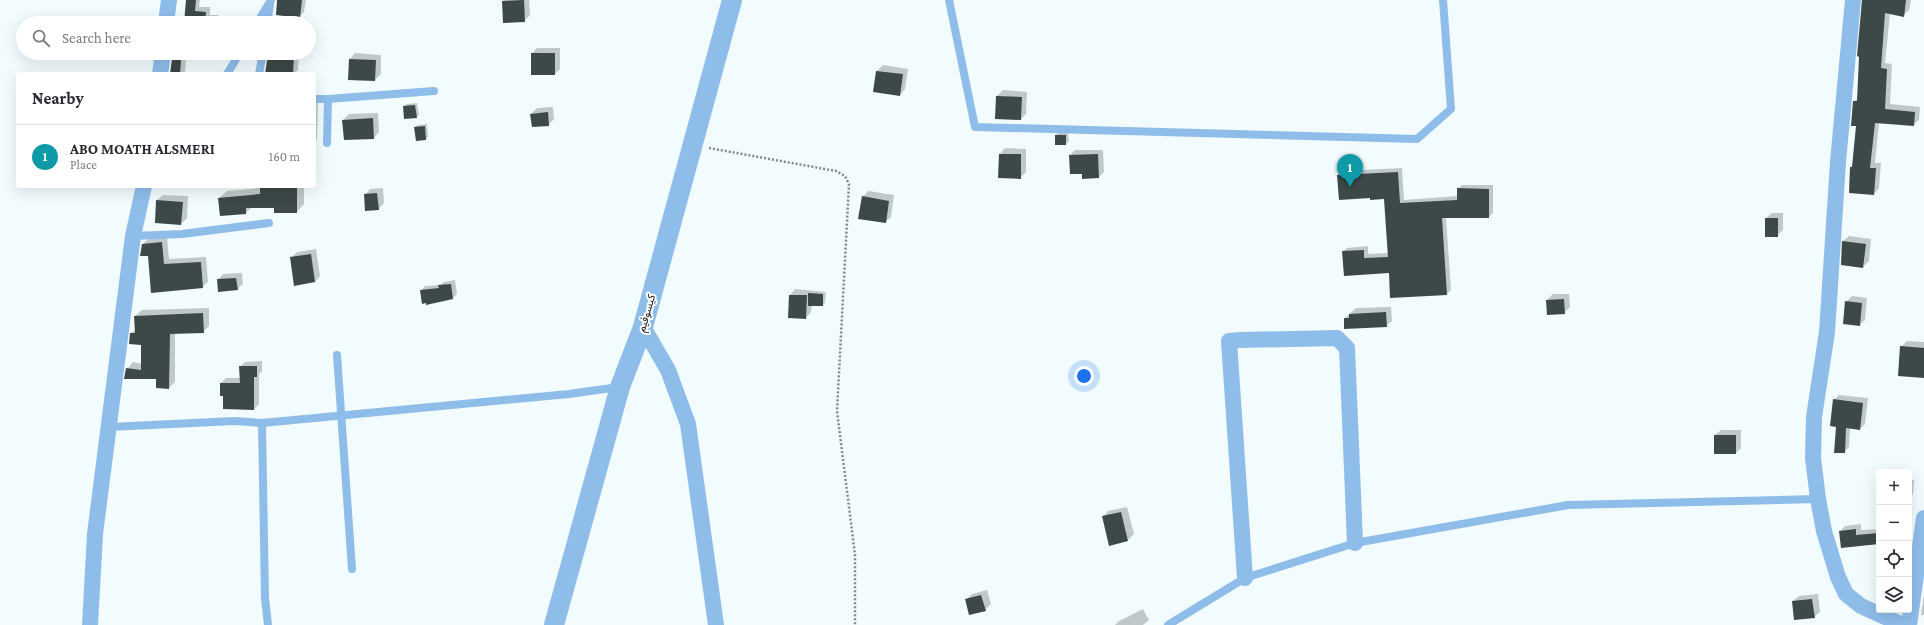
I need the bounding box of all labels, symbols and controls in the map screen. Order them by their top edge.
search box [16,16,316,60]
icon: search [30,27,52,49]
text: Search here [62,30,131,46]
text: Nearby [32,89,84,108]
text: ABO MOATH ALSMERI [70,141,215,157]
text: 1 [43,149,47,164]
text: 160 m [269,149,300,164]
pin: 1 [1337,154,1363,187]
text: Place [70,157,97,172]
street label: كيسوفيم [635,292,660,334]
your location [1074,366,1094,386]
map controls [1876,469,1912,613]
button: + [1876,469,1912,505]
button: − [1876,505,1912,541]
button: locate [1876,541,1912,577]
button: layers [1876,577,1912,613]

